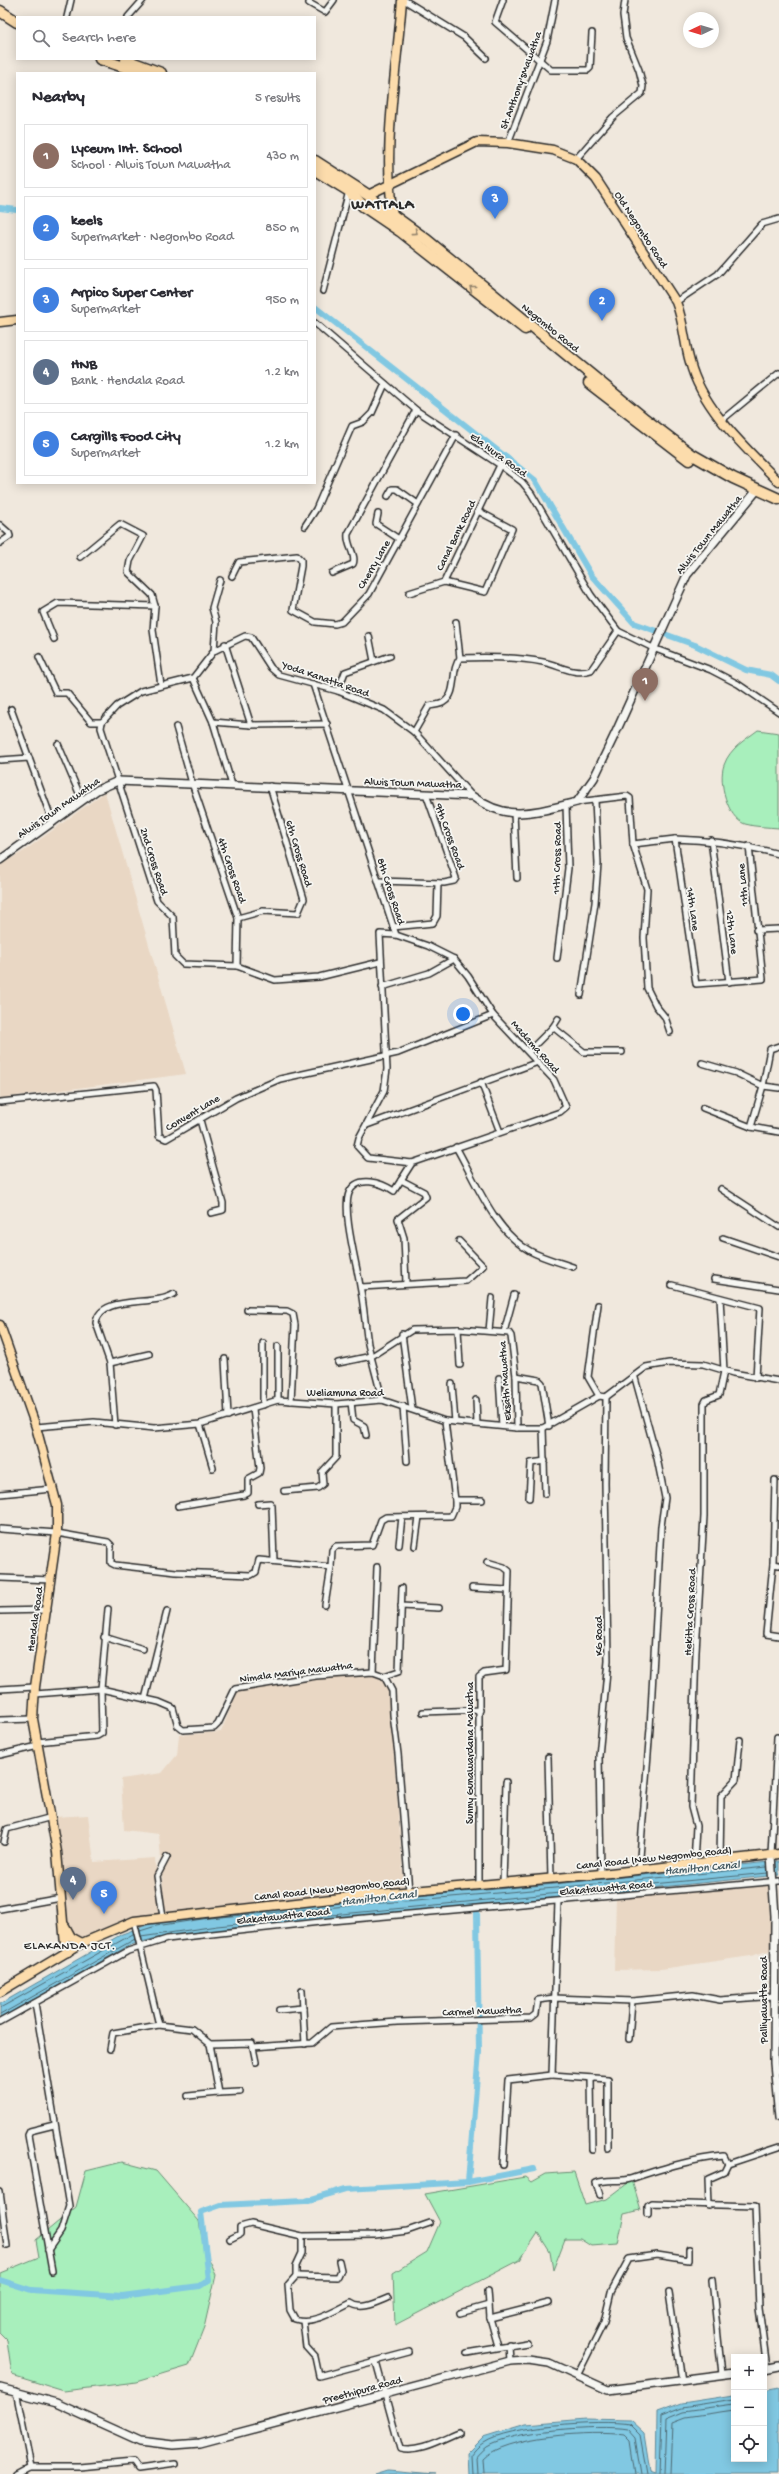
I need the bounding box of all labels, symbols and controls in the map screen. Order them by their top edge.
north arrow [683,12,719,48]
search box [16,16,316,60]
icon: search [30,27,52,49]
text: Search here [62,29,136,47]
street label: St.Anthony'sMawatha [499,29,545,131]
text: Nearby [32,88,85,108]
text: 5 results [255,91,300,106]
text: Lyceum Int. School [71,140,182,158]
text: 1 [43,149,49,164]
text: 430 m [266,149,299,164]
text: School · Alwis Town Mawatha [71,158,230,173]
pin: 3 [482,186,508,219]
street label: Old Negombo Road [611,190,670,272]
district label: WATTALA [350,196,415,214]
text: keels [71,212,102,230]
text: 2 [43,221,49,236]
text: 850 m [265,221,299,236]
one-way arrow [411,227,418,234]
text: Supermarket · Negombo Road [71,230,234,245]
text: Arpico Super Center [71,284,192,302]
one-way arrow [470,286,477,293]
pin: 2 [589,288,615,321]
text: 3 [43,293,49,308]
text: 950 m [266,293,299,308]
text: Supermarket [71,302,140,317]
street label: Negombo Road [518,302,582,356]
text: HNB [71,356,97,374]
text: 4 [43,365,49,380]
text: 1.2 km [265,365,299,380]
text: Bank · Hendala Road [71,374,184,389]
text: Cargills Food City [71,428,181,446]
street label: Ela Ivura Road [467,431,530,481]
text: 5 [43,437,49,452]
text: 1.2 km [265,437,299,452]
text: Supermarket [71,446,140,461]
street label: Alwis Town Mawatha [674,493,746,577]
street label: Canal Bank Road [435,497,480,573]
street label: Cherry Lane [356,538,394,592]
street label: Yoda Kanatta Road [279,659,372,701]
pin: 1 [632,668,658,701]
street label: Alwis Town Mawatha [16,775,103,842]
street label: Alwis Town Mawatha [364,776,463,792]
street label: 9th Cross Road [431,801,467,873]
street label: 6th Cross Road [282,819,314,890]
street label: 11th Cross Road [551,820,565,895]
street label: 2nd Cross Road [137,826,170,898]
street label: 4th Cross Road [214,836,248,906]
street label: 8th Cross Road [374,857,407,928]
street label: 11th Lane [736,863,752,908]
street label: 14th Lane [683,886,701,932]
street label: 12th Lane [722,909,740,955]
your location [453,1004,473,1024]
street label: Madama Road [508,1018,562,1077]
street label: Convent Lane [164,1093,222,1135]
street label: Eksath Mawatha [497,1340,515,1421]
street label: Weliamuna Road [307,1388,385,1400]
street label: Hekitta Cross Road [683,1567,699,1656]
street label: Hendala Road [26,1585,47,1652]
street label: KG Road [594,1615,606,1656]
street label: Nimala Mariya Mawatha [239,1660,354,1686]
street label: Sunny Gunawardana Mawatha [465,1681,477,1824]
street label: Canal Road (New Negombo Road) [576,1845,732,1873]
water label: Hamilton Canal [664,1859,742,1879]
pin: 4 [60,1867,86,1900]
street label: Canal Road (New Negombo Road) [254,1876,410,1904]
street label: Elakatawatta Road [559,1879,655,1899]
pin: 5 [91,1881,117,1914]
water label: Hamilton Canal [341,1888,419,1910]
street label: Elakatawatta Road [236,1906,332,1928]
district label: ELAKANDA JCT. [24,1940,116,1954]
street label: Palliyawatte Road [759,1955,771,2044]
street label: Carmel Mawatha [442,2005,523,2019]
map controls [731,2354,767,2462]
button: + [731,2354,767,2390]
street label: Preethipura Road [321,2374,405,2408]
button: − [731,2390,767,2426]
button: locate [731,2426,767,2462]

